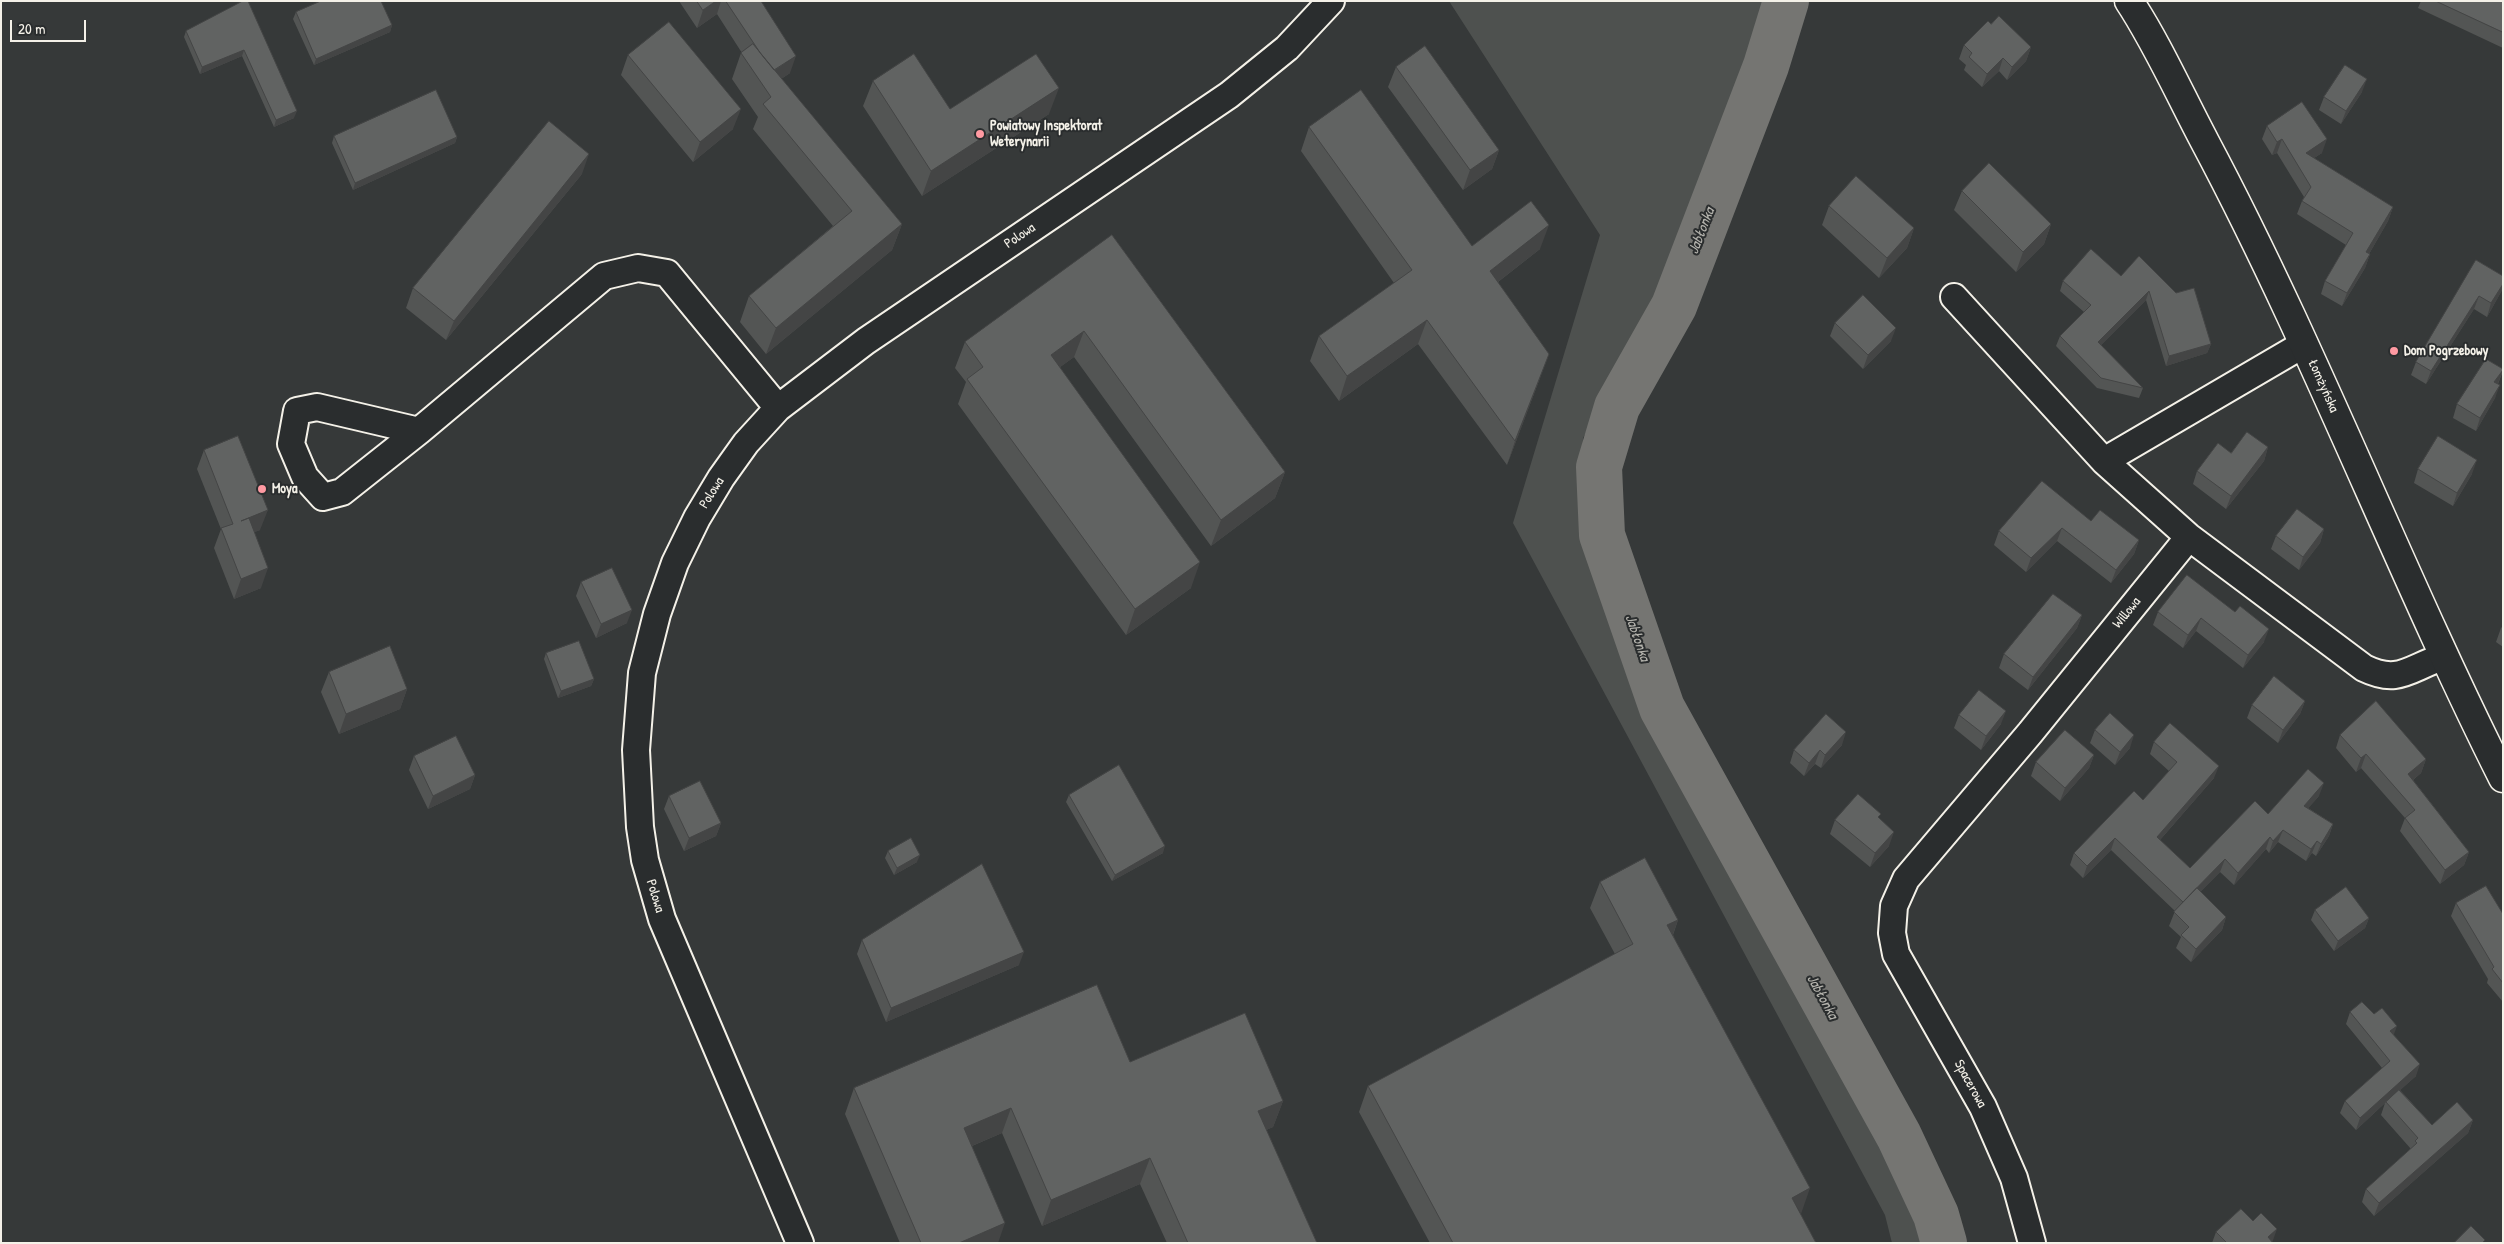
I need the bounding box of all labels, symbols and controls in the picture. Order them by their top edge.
scale bar [12,10,89,42]
text: 20 m [18,18,45,39]
place label: Powiatowy Inspektorat Weterynarii [990,118,1102,150]
marker: Powiatowy Inspektorat Weterynarii [974,128,986,140]
water label: Jabłonka [1685,205,1719,257]
street label: Polowa [1001,220,1039,252]
place label: Dom Pogrzebowy [2404,343,2488,359]
marker: Dom Pogrzebowy [2388,345,2400,357]
street label: Łomżyńska [2304,357,2342,415]
street label: Polowa [696,474,728,512]
place label: Moya [272,481,297,497]
marker: Moya [256,483,268,495]
street label: Willowa [2109,594,2145,632]
water label: Jabłonka [1621,612,1653,664]
street label: Polowa [642,877,668,915]
water label: Jabłonka [1802,972,1842,1022]
street label: Spacerowa [1950,1057,1990,1111]

